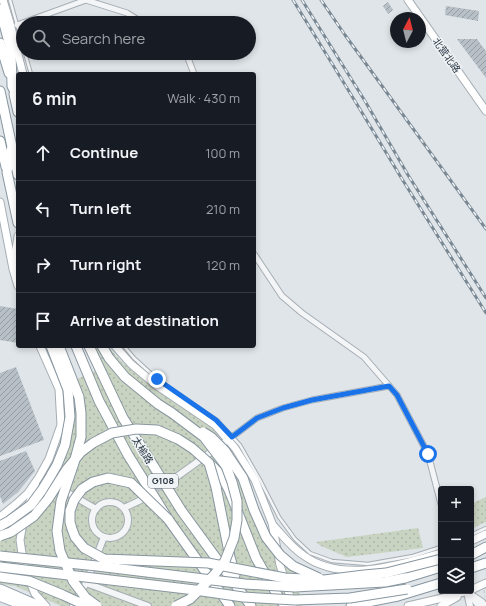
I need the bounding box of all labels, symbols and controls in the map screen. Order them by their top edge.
north arrow [390,12,426,48]
search box [16,16,256,60]
icon: search [30,27,52,49]
text: Search here [62,28,145,49]
street label: 北营北路 [430,35,464,75]
text: 6 min [32,87,77,110]
text: Walk · 430 m [167,89,240,107]
icon: ahead [32,142,54,164]
text: Continue [70,142,138,163]
text: 100 m [205,144,240,162]
icon: left [32,198,54,220]
text: Turn left [70,198,132,219]
text: 210 m [206,200,240,218]
icon: right [32,254,54,276]
text: Turn right [70,254,141,275]
text: 120 m [206,256,240,274]
icon: arrive [32,310,54,332]
text: Arrive at destination [70,310,219,331]
route end [148,370,166,388]
street label: 太榆路 [129,434,157,466]
route start [419,445,437,463]
road number: G108 [148,474,178,488]
map controls [438,486,474,594]
button: + [438,486,474,522]
button: − [438,522,474,558]
button: layers [438,558,474,594]

